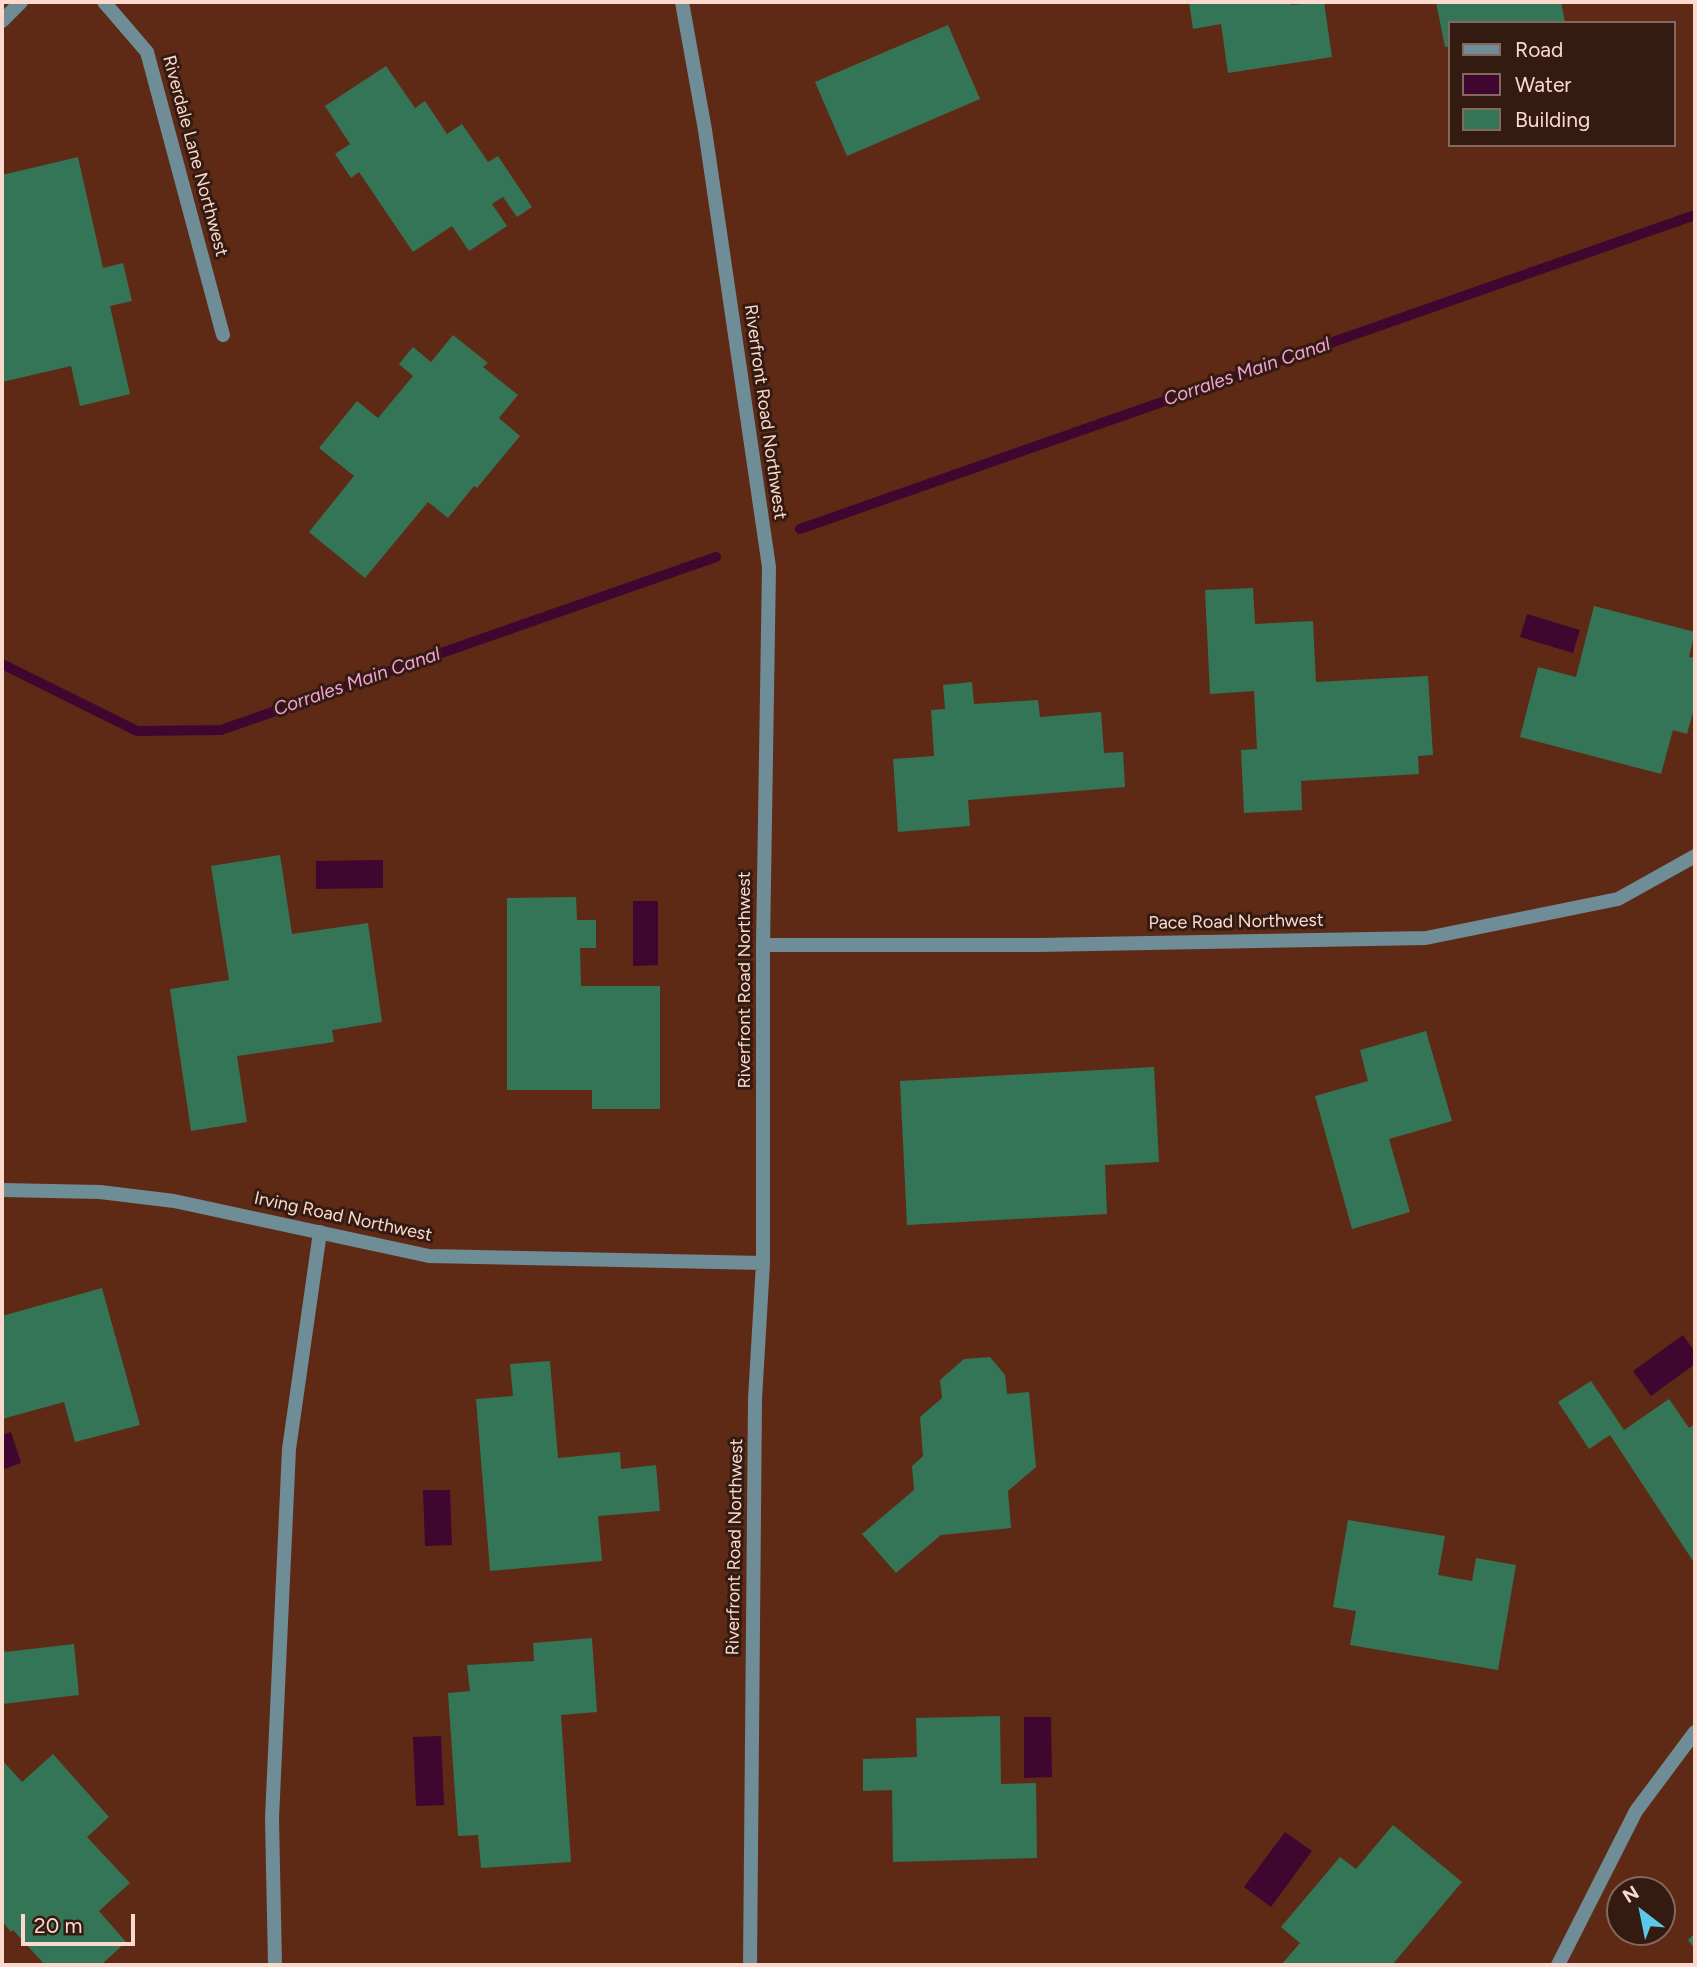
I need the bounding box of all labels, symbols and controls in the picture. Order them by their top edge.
legend [1448,21,1676,147]
text: Road [1515,37,1563,62]
street label: Riverdale Lane Northwest [158,53,232,259]
text: Water [1515,72,1571,97]
text: Building [1515,107,1590,132]
street label: Riverfront Road Northwest [739,303,791,521]
water label: Corrales Main Canal [1161,333,1333,411]
water label: Corrales Main Canal [271,643,443,721]
street label: Riverfront Road Northwest [734,872,756,1088]
street label: Pace Road Northwest [1148,910,1324,934]
street label: Irving Road Northwest [252,1188,434,1246]
street label: Riverfront Road Northwest [722,1438,748,1656]
north arrow [1606,1876,1676,1946]
text: N [1618,1881,1643,1908]
scale bar [24,1900,138,1944]
text: 20 m [34,1913,82,1938]

